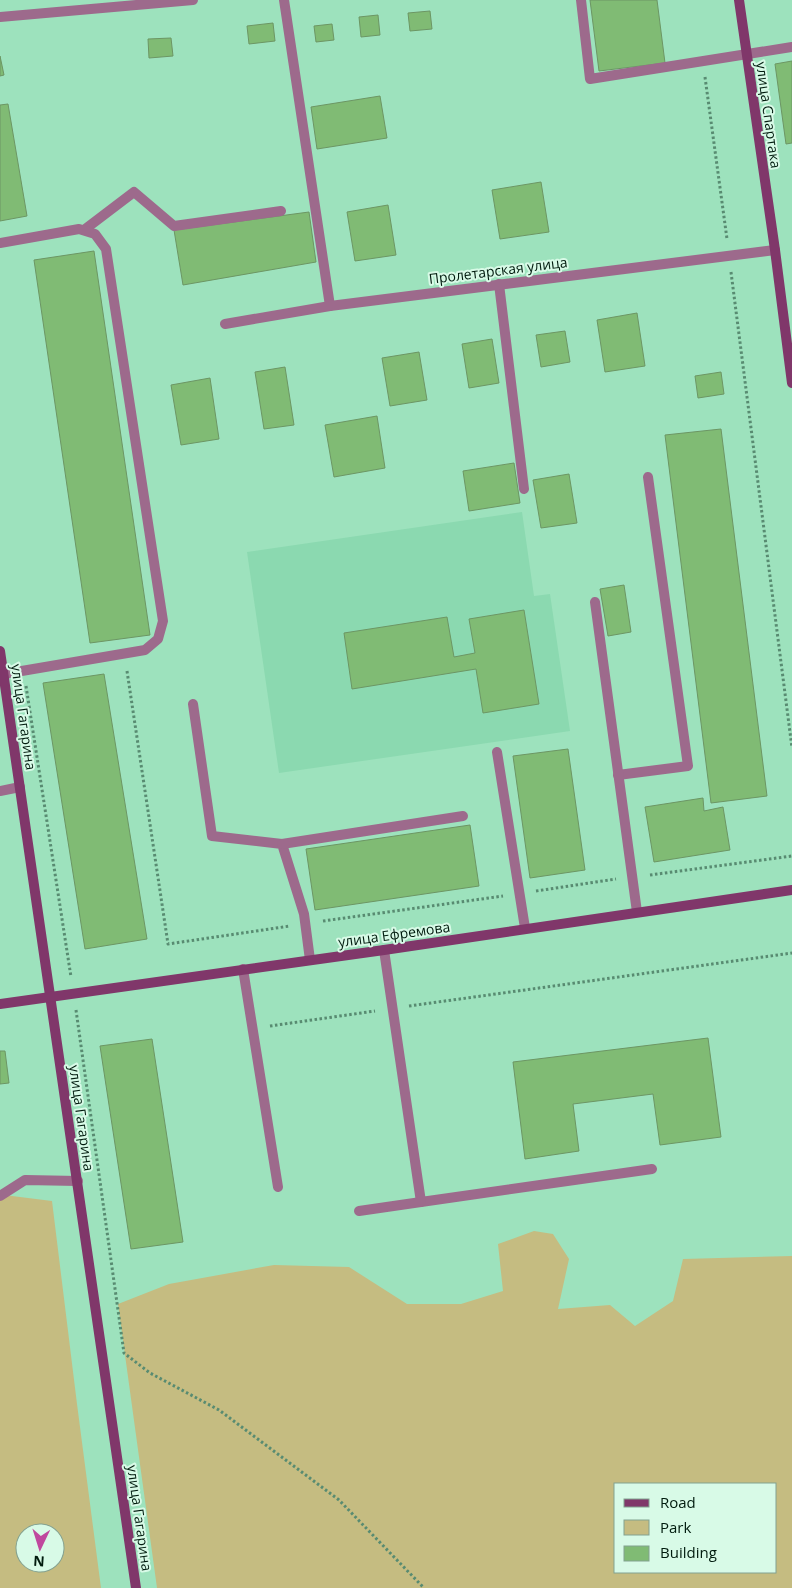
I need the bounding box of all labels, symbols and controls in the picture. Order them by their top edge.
street label: улица Спартака [752,61,786,169]
street label: Пролетарская улица [428,252,568,288]
street label: улица Гагарина [7,663,41,771]
street label: улица Ефремова [337,917,451,951]
street label: улица Гагарина [65,1064,99,1172]
street label: улица Гагарина [123,1464,157,1572]
legend [614,1483,777,1573]
text: Road [660,1492,696,1512]
text: Park [660,1517,691,1537]
north arrow [15,1523,65,1573]
text: Building [660,1542,717,1562]
text: N [33,1552,45,1571]

